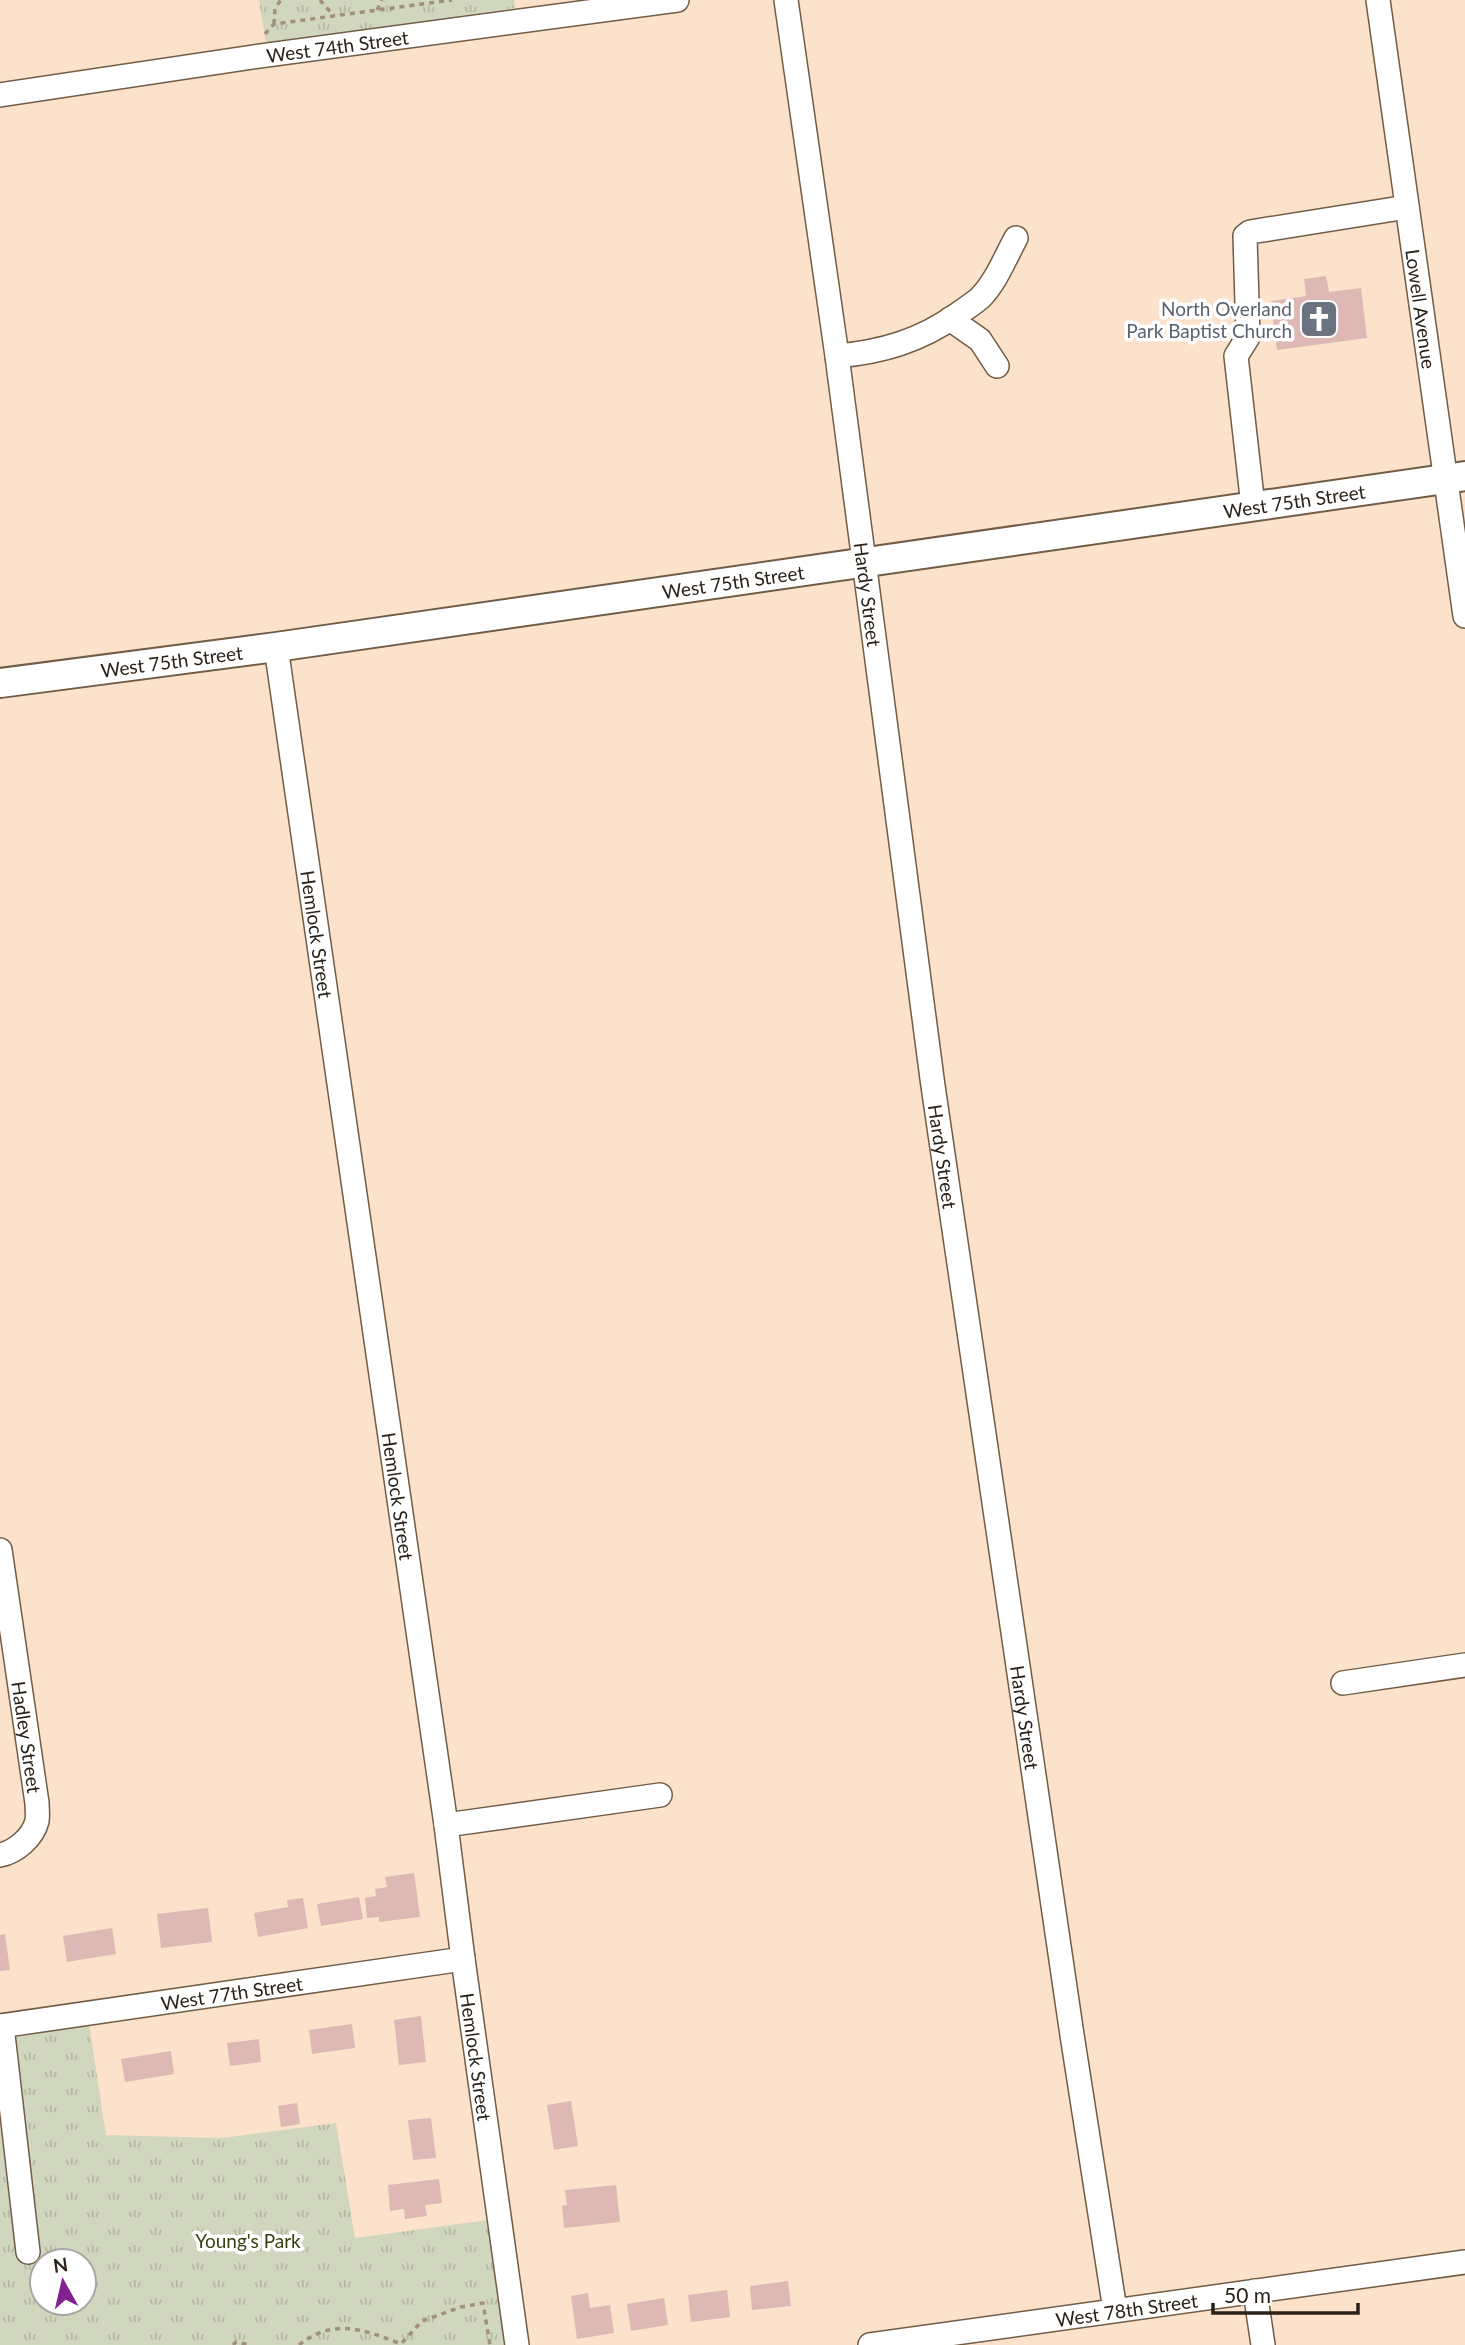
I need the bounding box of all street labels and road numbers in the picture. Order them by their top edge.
street label: West 74th Street [265,25,410,67]
street label: Lowell Avenue [1402,248,1441,370]
street label: West 75th Street [1222,479,1367,522]
street label: Hardy Street [850,541,887,648]
street label: West 75th Street [661,560,806,603]
street label: West 75th Street [99,640,244,681]
street label: Hemlock Street [297,869,338,1000]
street label: Hardy Street [924,1103,962,1210]
street label: Hemlock Street [378,1431,419,1562]
street label: Hardy Street [1006,1664,1044,1771]
street label: Hadley Street [8,1679,47,1795]
street label: West 77th Street [159,1971,304,2014]
street label: Hemlock Street [456,1991,497,2122]
street label: West 78th Street [1054,2288,1199,2330]

